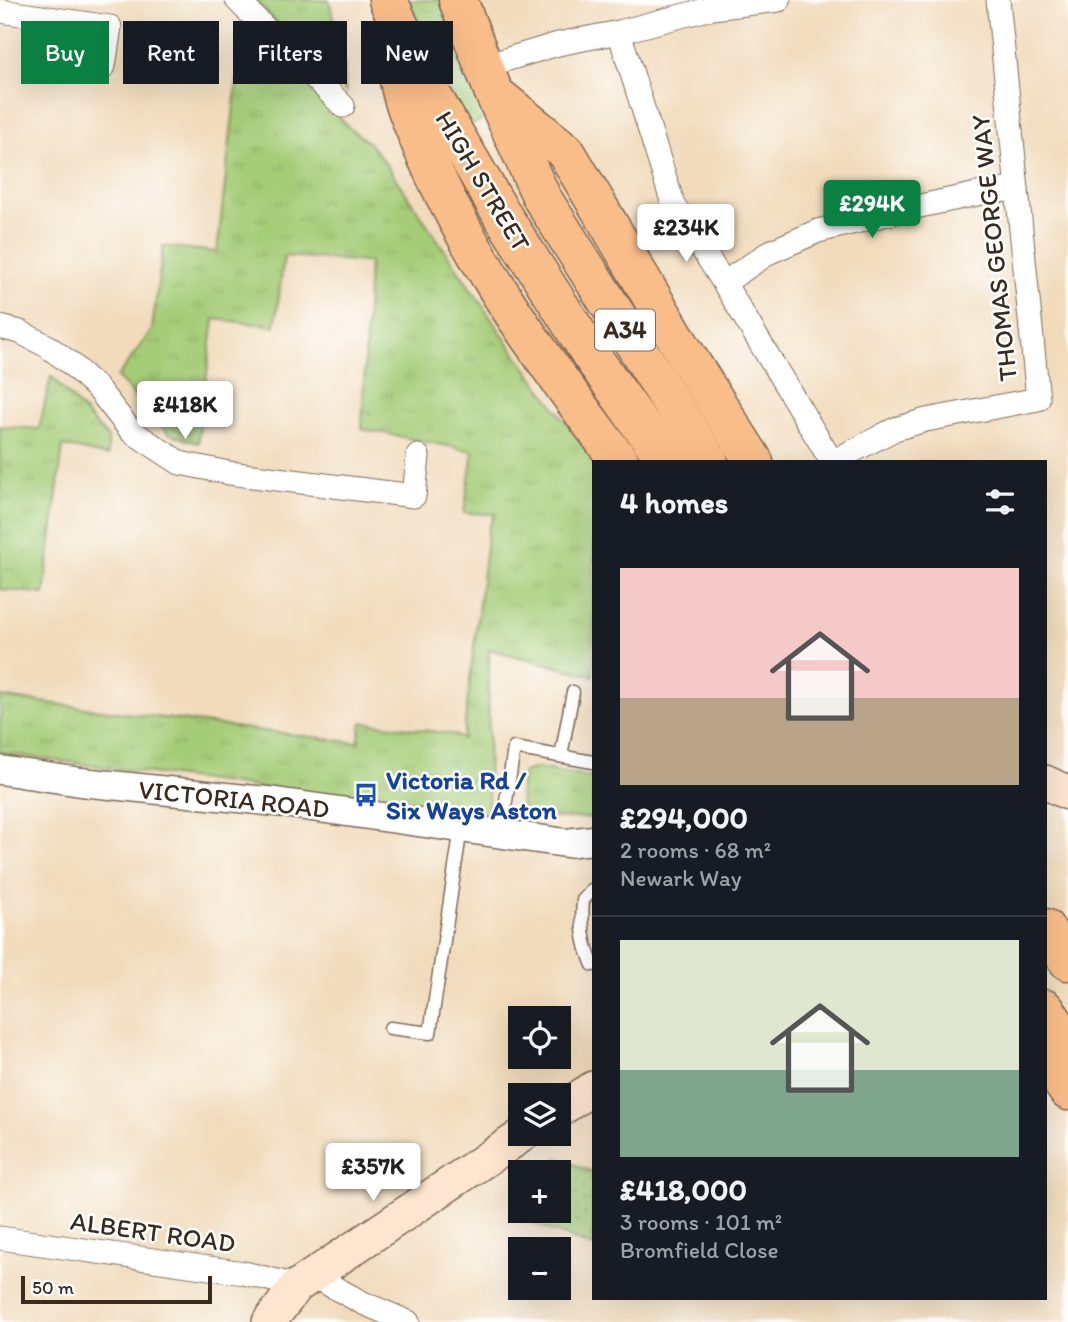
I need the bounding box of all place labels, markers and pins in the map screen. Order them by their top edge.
pin: £294K [823,180,921,240]
pin: £234K [637,204,735,264]
pin: £418K [136,382,234,441]
place label: Victoria Rd / Six Ways Aston [386,764,557,826]
bus stop icon: Victoria Rd / Six Ways Aston [352,781,380,809]
pin: £357K [324,1144,422,1203]

